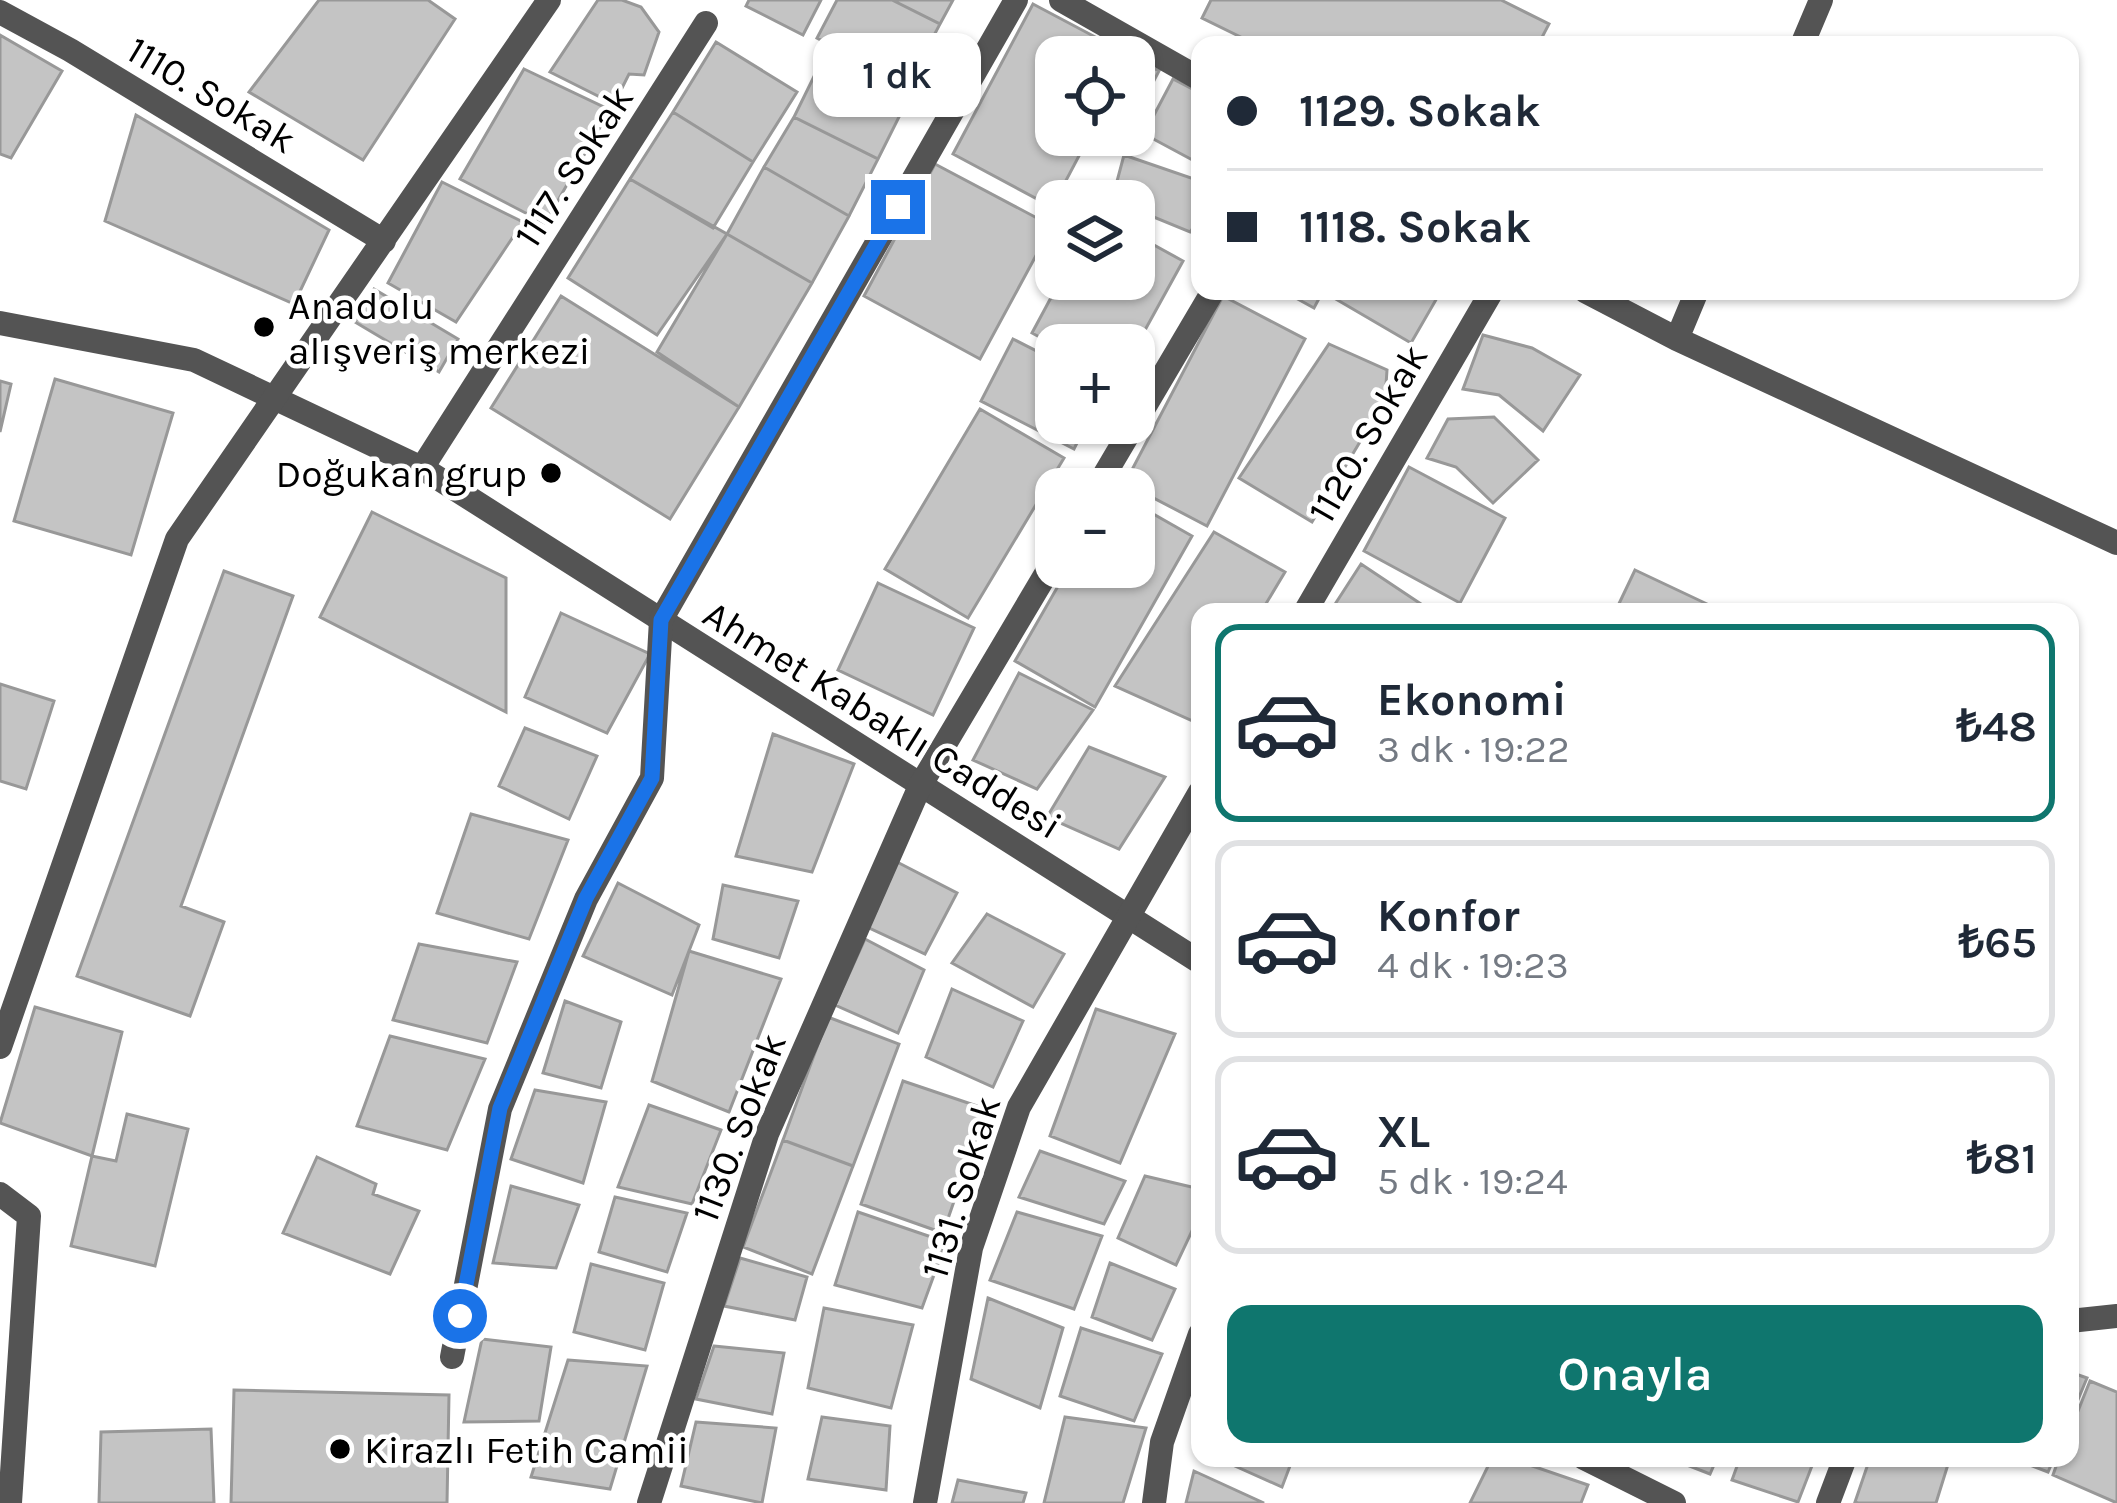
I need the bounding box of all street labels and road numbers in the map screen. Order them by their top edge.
street label: 1110. Sokak [119,27,304,163]
street label: 1117. Sokak [505,77,643,256]
street label: 1120. Sokak [1298,336,1437,531]
street label: Ahmet Kabaklı Caddesi [695,591,1070,849]
street label: 1130. Sokak [682,1026,796,1228]
street label: 1131. Sokak [911,1091,1010,1284]

